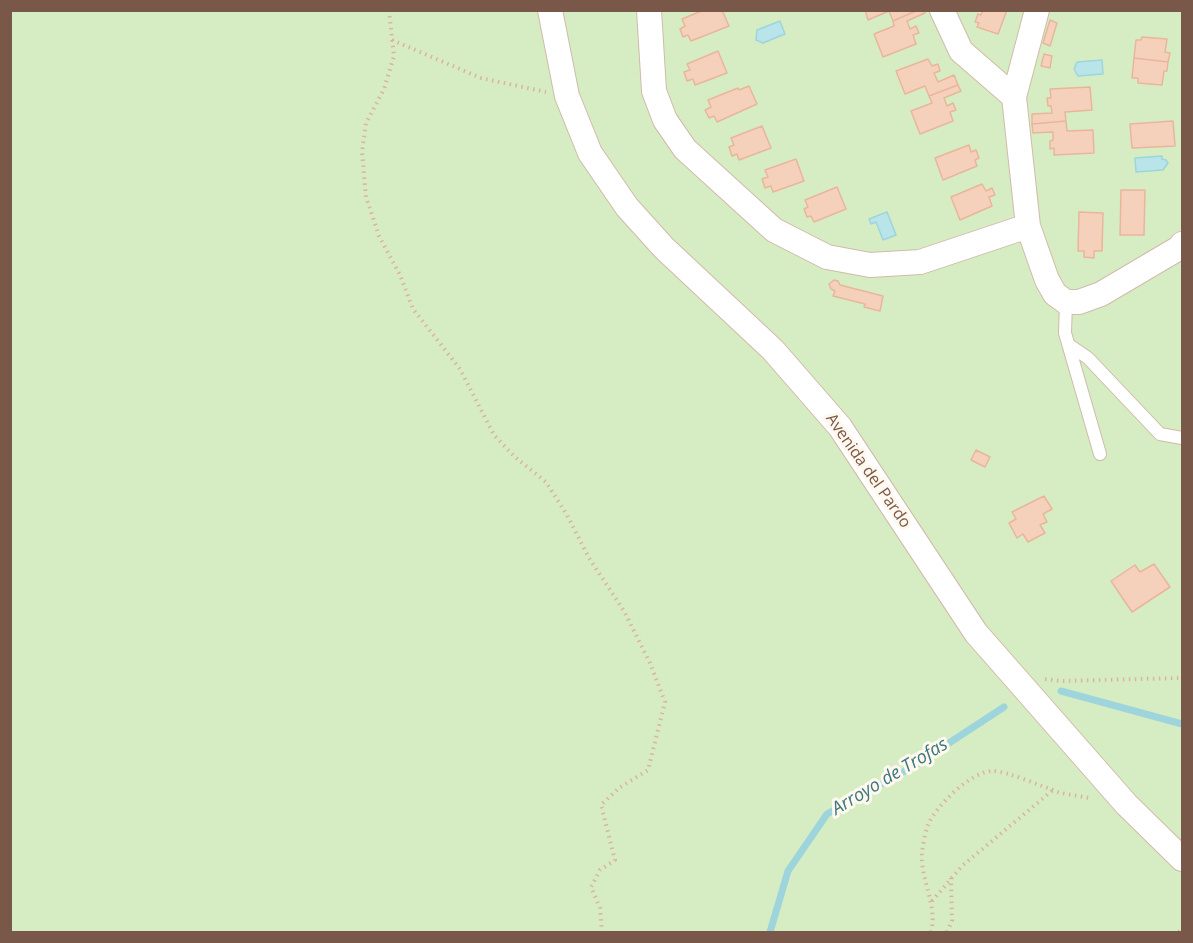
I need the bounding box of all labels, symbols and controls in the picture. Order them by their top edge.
street label: Avenida del Pardo [821,410,915,532]
water label: Arroyo de Trofas [828,734,952,820]

